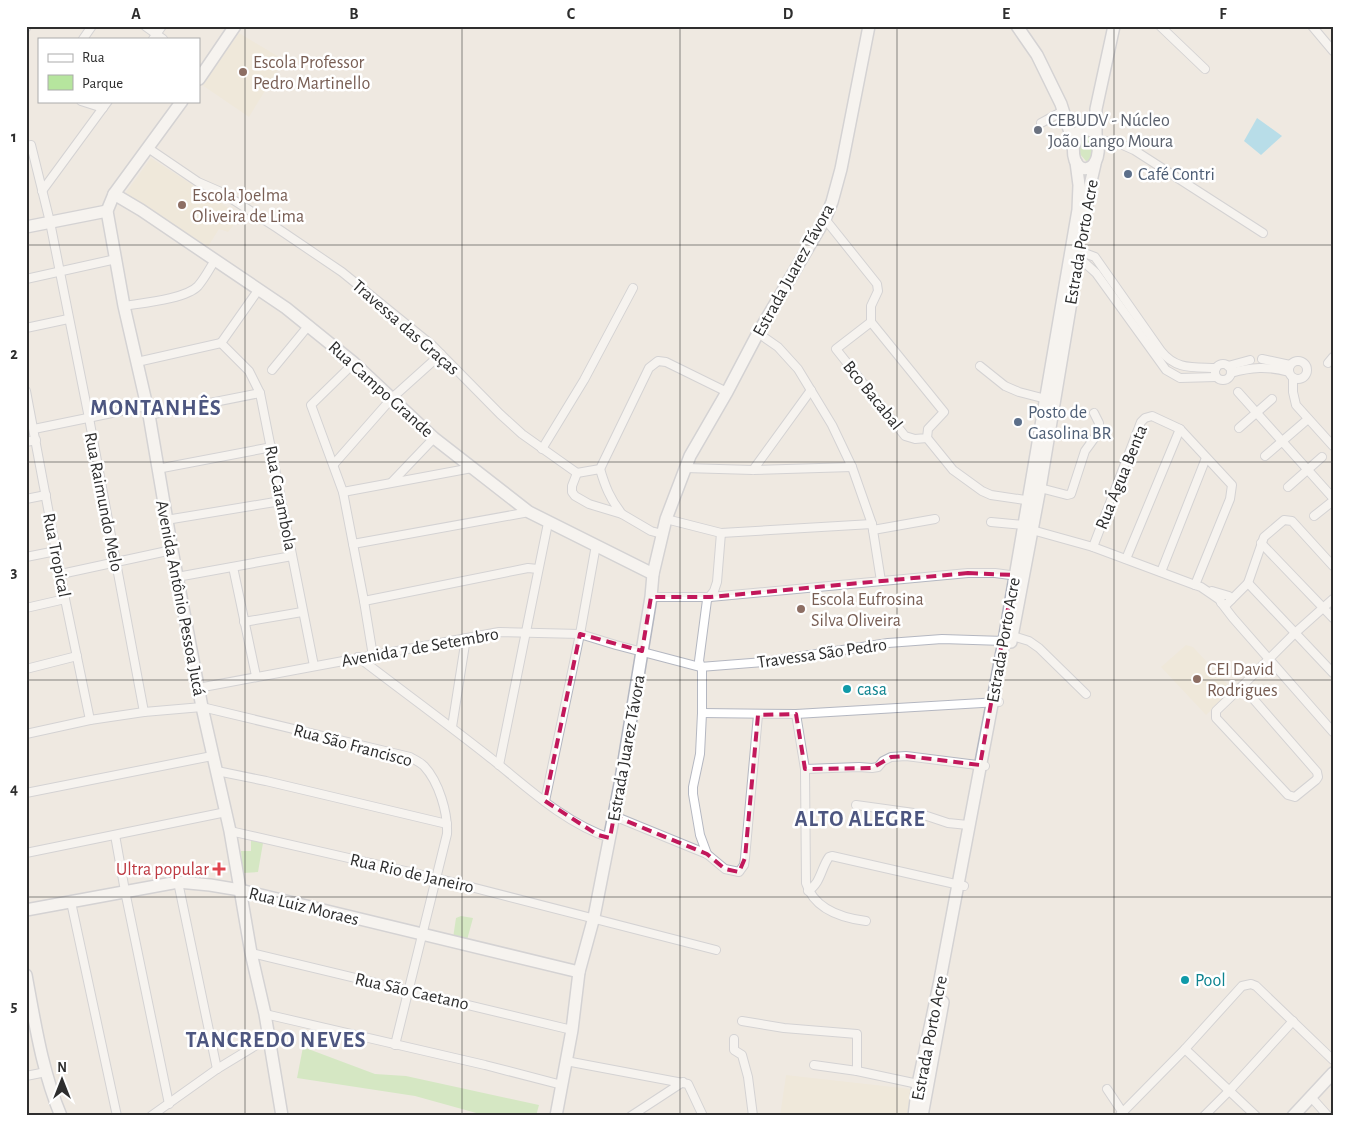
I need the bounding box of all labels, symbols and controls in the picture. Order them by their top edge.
text: A [131,6,141,22]
text: B [349,6,359,22]
text: C [567,6,576,22]
text: D [783,6,794,22]
text: E [1002,6,1010,22]
text: F [1219,6,1227,22]
legend [38,38,200,102]
text: Rua [82,50,105,65]
place label: Escola Professor Pedro Martinello [253,54,370,93]
marker: Escola Professor Pedro Martinello [237,66,249,78]
text: Parque [82,76,123,91]
place label: CEBUDV - Núcleo João Lango Moura [1048,112,1173,151]
marker: CEBUDV - Núcleo João Lango Moura [1032,124,1044,136]
text: 1 [11,129,17,145]
place label: Café Contri [1138,166,1215,184]
marker: Café Contri [1122,168,1134,180]
street label: Estrada Porto Acre [1062,178,1102,306]
place label: Escola Joelma Oliveira de Lima [192,187,304,226]
marker: Escola Joelma Oliveira de Lima [176,199,188,211]
street label: Estrada Juarez Távora [750,201,838,340]
street label: Travessa das Graças [348,277,462,379]
street label: Rua Campo Grande [324,338,436,441]
text: 2 [10,346,18,362]
street label: Bco Bacabal [839,358,905,434]
district label: MONTANHÊS [90,394,222,419]
place label: Posto de Gasolina BR [1028,404,1111,443]
marker: Posto de Gasolina BR [1012,416,1024,428]
street label: Rua Água Benta [1090,421,1151,532]
street label: Rua Raimundo Melo [81,431,125,574]
street label: Rua Carambola [261,444,299,552]
street label: Avenida Antônio Pessoa Jucá [152,499,208,698]
street label: Rua Tropical [39,512,73,599]
text: 3 [11,564,18,580]
street label: Estrada Porto Acre [984,576,1024,704]
place label: Escola Eufrosina Silva Oliveira [811,591,924,630]
marker: Escola Eufrosina Silva Oliveira [795,603,807,615]
street label: Avenida 7 de Setembro [340,625,500,671]
street label: Travessa São Pedro [756,636,888,672]
place label: CEI David Rodrigues [1207,661,1278,700]
street label: Estrada Juarez Távora [605,673,649,823]
marker: CEI David Rodrigues [1191,673,1203,685]
place label: casa [857,681,887,699]
marker: casa [841,683,853,695]
street label: Rua São Francisco [291,721,414,771]
text: 4 [10,781,18,797]
district label: ALTO ALEGRE [794,808,926,830]
street label: Rua Rio de Janeiro [348,851,476,897]
place label: Ultra popular [116,861,209,879]
marker: Ultra popular [213,863,225,875]
street label: Rua Luiz Moraes [247,885,361,929]
street label: Rua São Caetano [353,970,471,1014]
place label: Pool [1195,972,1226,990]
street label: Estrada Porto Acre [909,974,951,1102]
marker: Pool [1179,974,1191,986]
text: 5 [11,998,18,1014]
district label: TANCREDO NEVES [185,1029,367,1051]
north arrow [38,1054,88,1104]
text: N [57,1061,67,1075]

